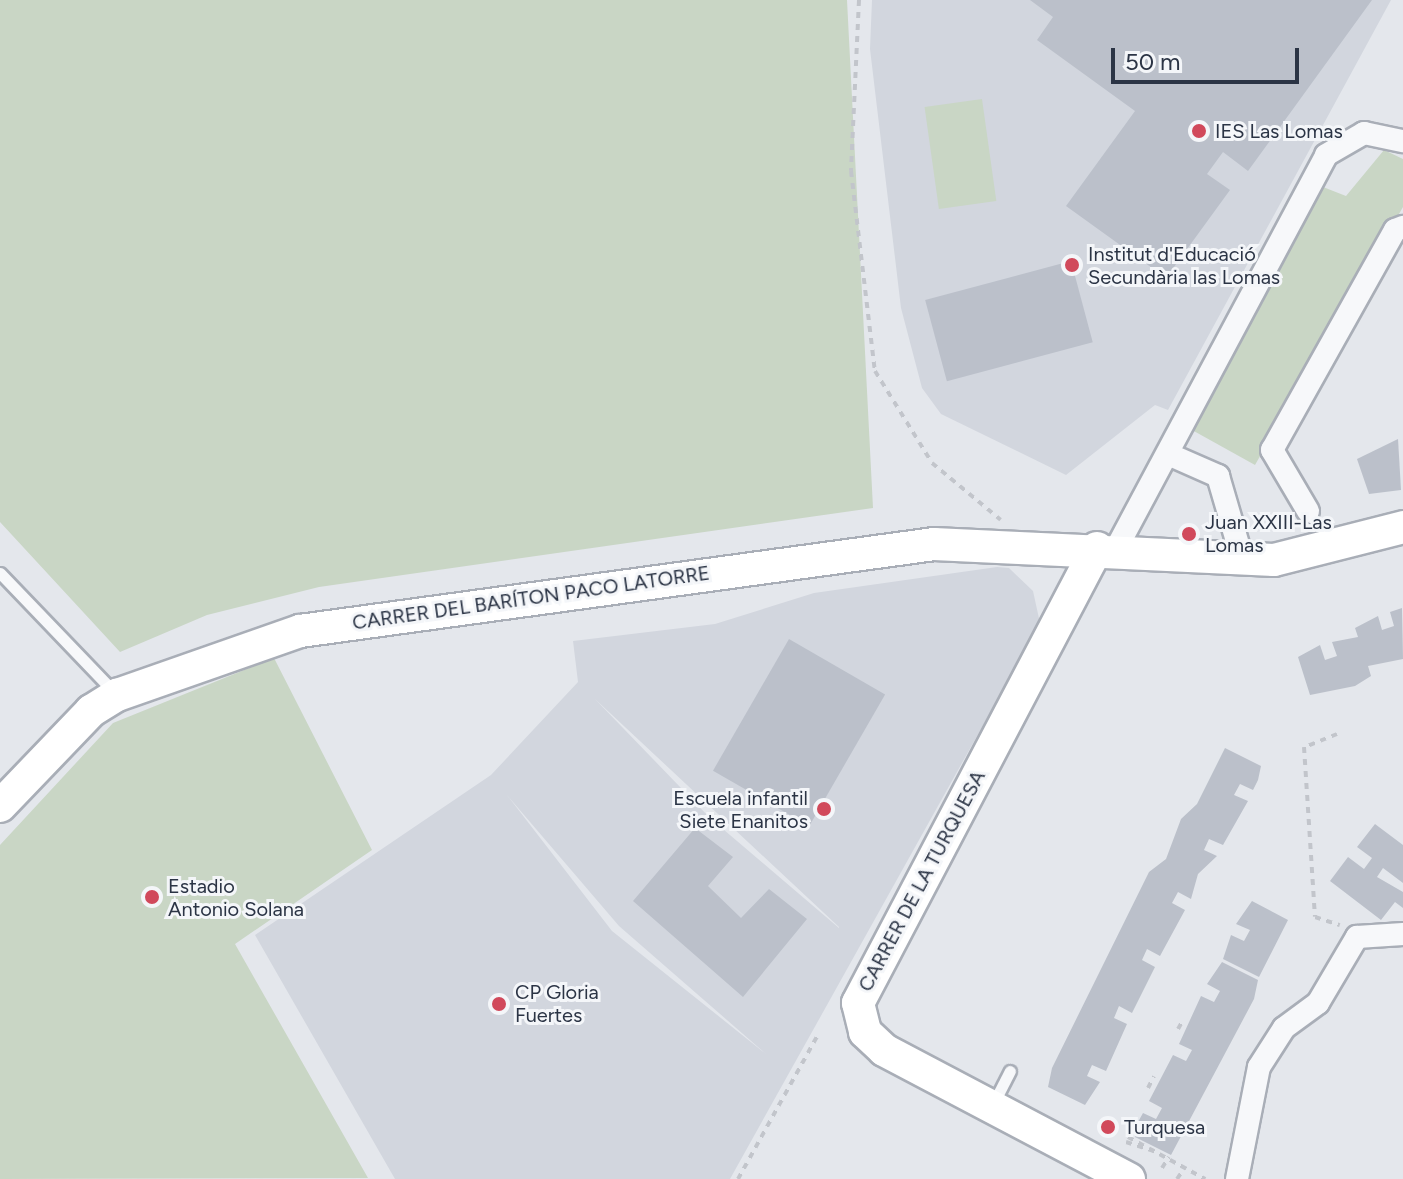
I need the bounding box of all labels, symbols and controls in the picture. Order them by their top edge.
scale bar [1115,32,1303,82]
text: 50 m [1125,47,1181,76]
place label: IES Las Lomas [1215,119,1343,143]
marker: IES Las Lomas [1190,122,1208,140]
place label: Institut d'Educació Secundària las Lomas [1088,242,1280,289]
marker: Institut d'Educació Secundària las Lomas [1063,256,1081,274]
place label: Juan XXIII-Las Lomas [1205,510,1332,557]
marker: Juan XXIII-Las Lomas [1180,525,1198,543]
street label: CARRER DEL BARÍTON PACO LATORRE [351,561,711,635]
street label: CARRER DE LA TURQUESA [853,766,991,996]
place label: Escuela infantil Siete Enanitos [673,786,808,833]
marker: Escuela infantil Siete Enanitos [815,800,833,818]
place label: Estadio Antonio Solana [168,874,304,921]
marker: Estadio Antonio Solana [143,888,161,906]
place label: CP Gloria Fuertes [515,980,599,1027]
marker: CP Gloria Fuertes [490,995,508,1013]
place label: Turquesa [1124,1115,1205,1139]
marker: Turquesa [1099,1118,1117,1136]

